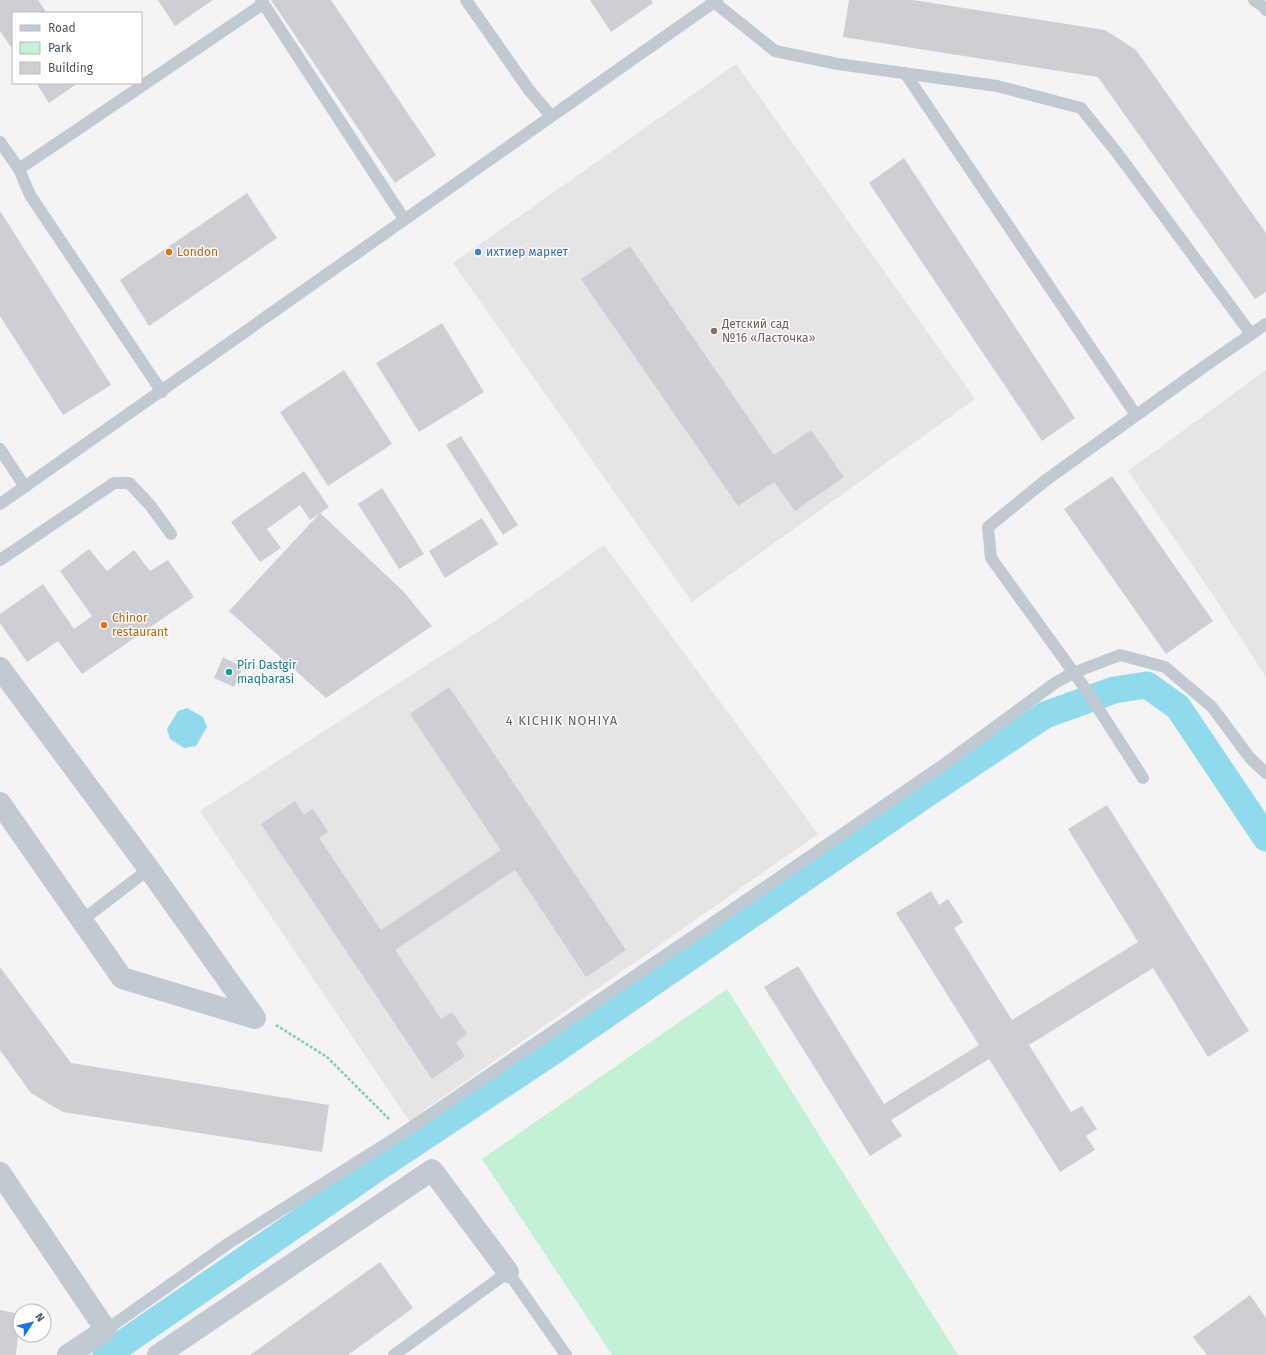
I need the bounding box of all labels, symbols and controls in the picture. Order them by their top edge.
legend [12,12,142,84]
text: Road [48,21,76,35]
text: Park [48,41,72,55]
text: Building [48,61,94,75]
place label: London [177,245,218,259]
place label: ихтиер маркет [486,245,569,259]
marker: London [164,247,174,257]
marker: ихтиер маркет [473,247,483,257]
place label: Детский сад №16 «Ласточка» [721,317,816,345]
marker: Детский сад №16 «Ласточка» [709,326,719,336]
place label: Chinor restaurant [112,611,169,639]
marker: Chinor restaurant [99,620,109,630]
place label: Piri Dastgir maqbarasi [237,658,297,686]
marker: Piri Dastgir maqbarasi [224,667,234,677]
district label: 4 KICHIK NOHIYA [506,713,618,728]
north arrow [12,1303,52,1343]
text: N [32,1311,47,1324]

